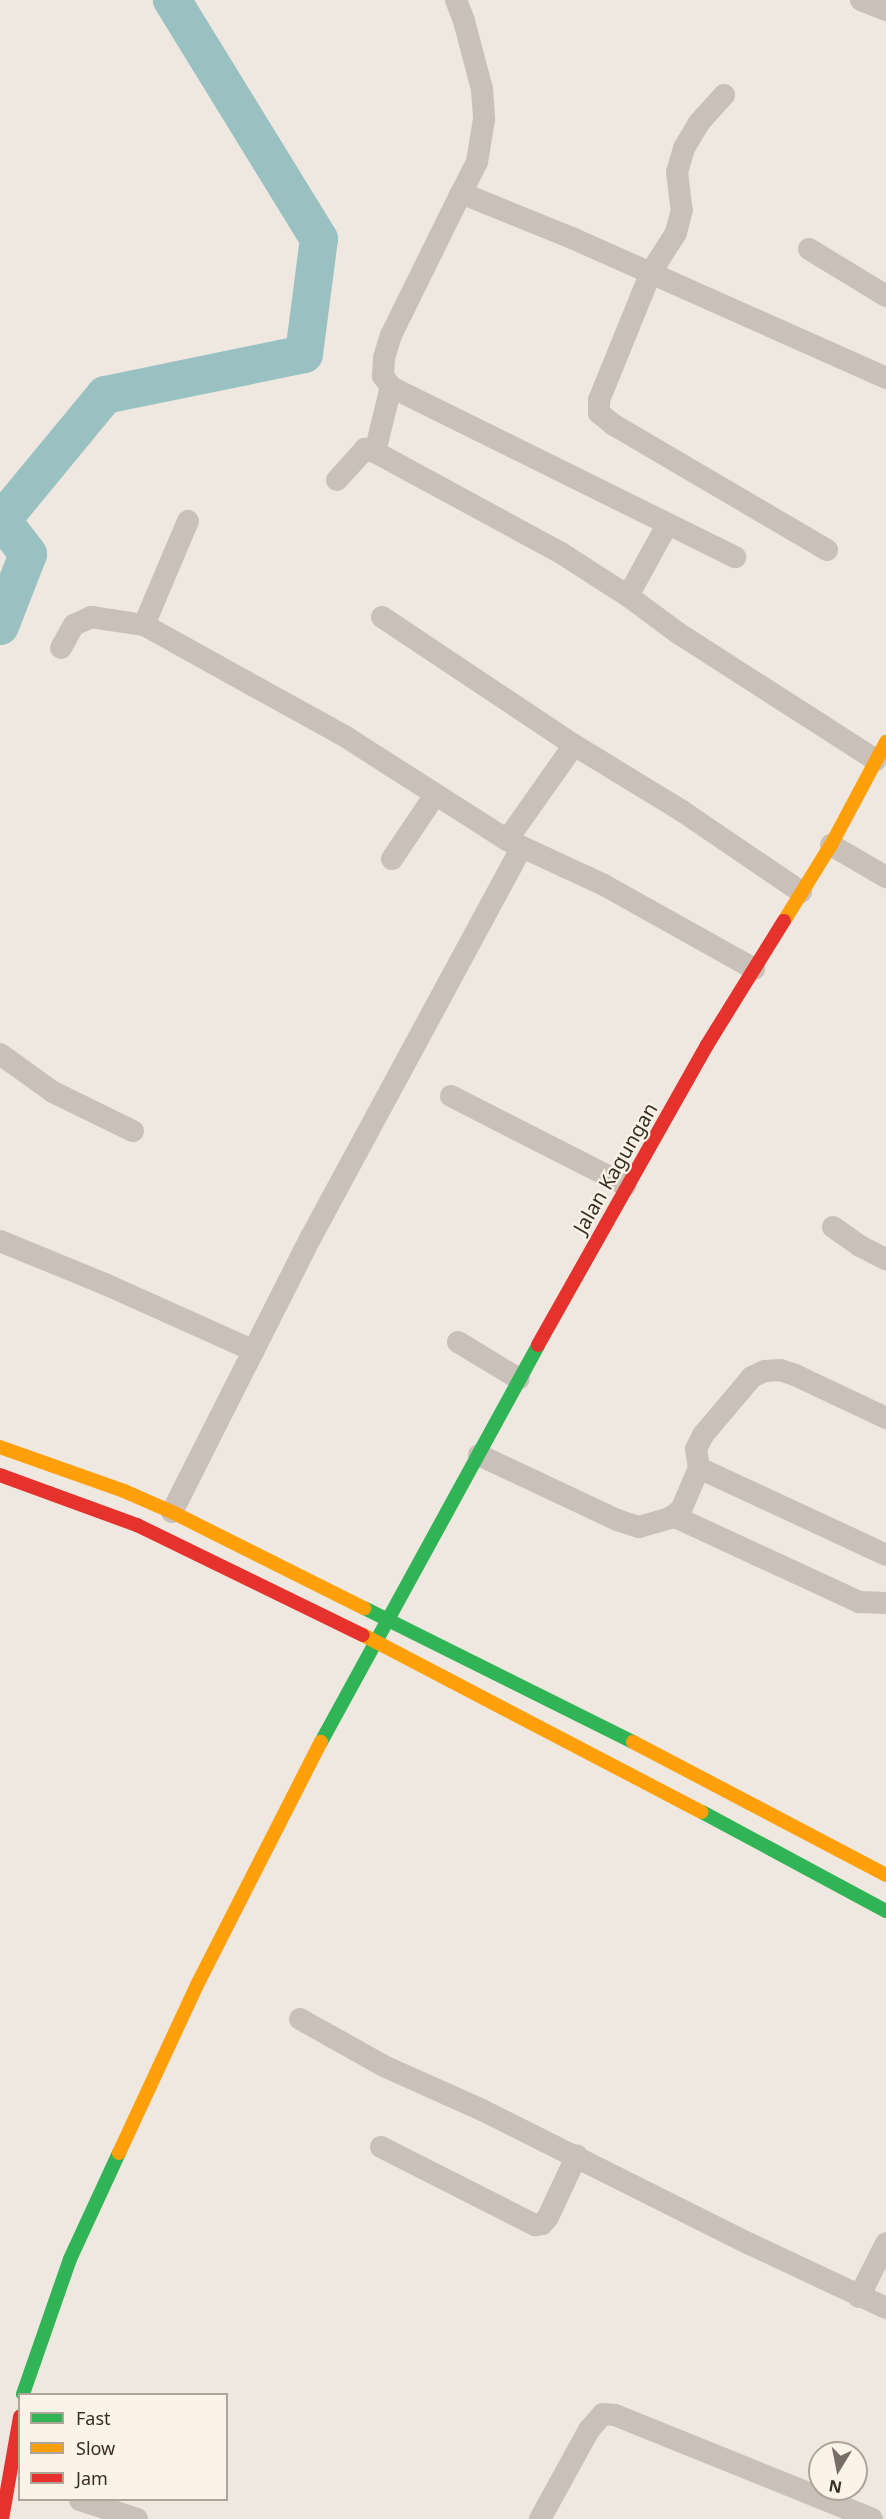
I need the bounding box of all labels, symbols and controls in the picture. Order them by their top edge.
street label: Jalan Kagungan [568,1098,662,1238]
legend [18,2393,228,2501]
text: Fast [76,2406,111,2430]
text: Slow [76,2436,115,2460]
north arrow [808,2441,868,2501]
text: Jam [76,2466,108,2490]
text: N [827,2475,844,2499]

